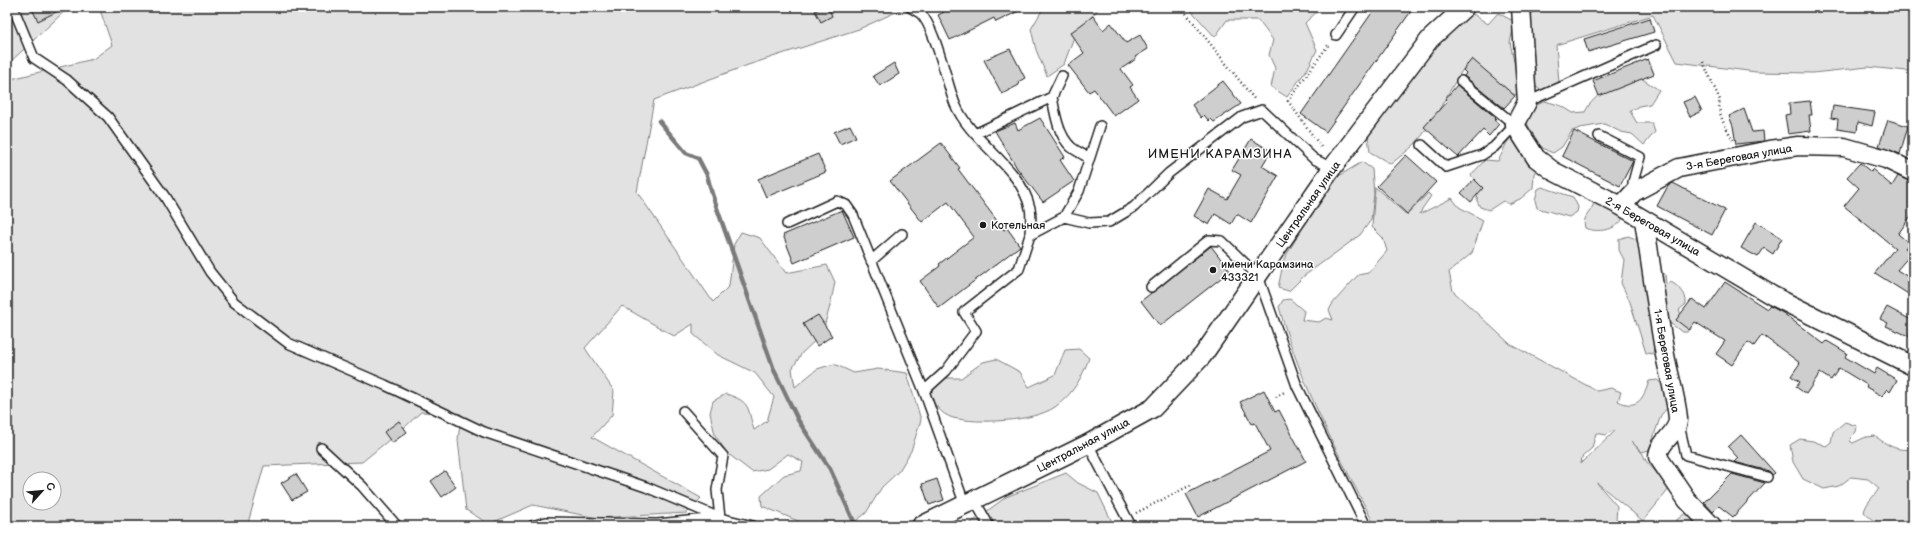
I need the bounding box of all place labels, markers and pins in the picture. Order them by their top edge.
place label: Котельная [991,219,1045,232]
marker: Котельная [978,220,988,230]
place label: имени Карамзина 433321 [1221,258,1314,284]
marker: имени Карамзина 433321 [1208,265,1218,275]

